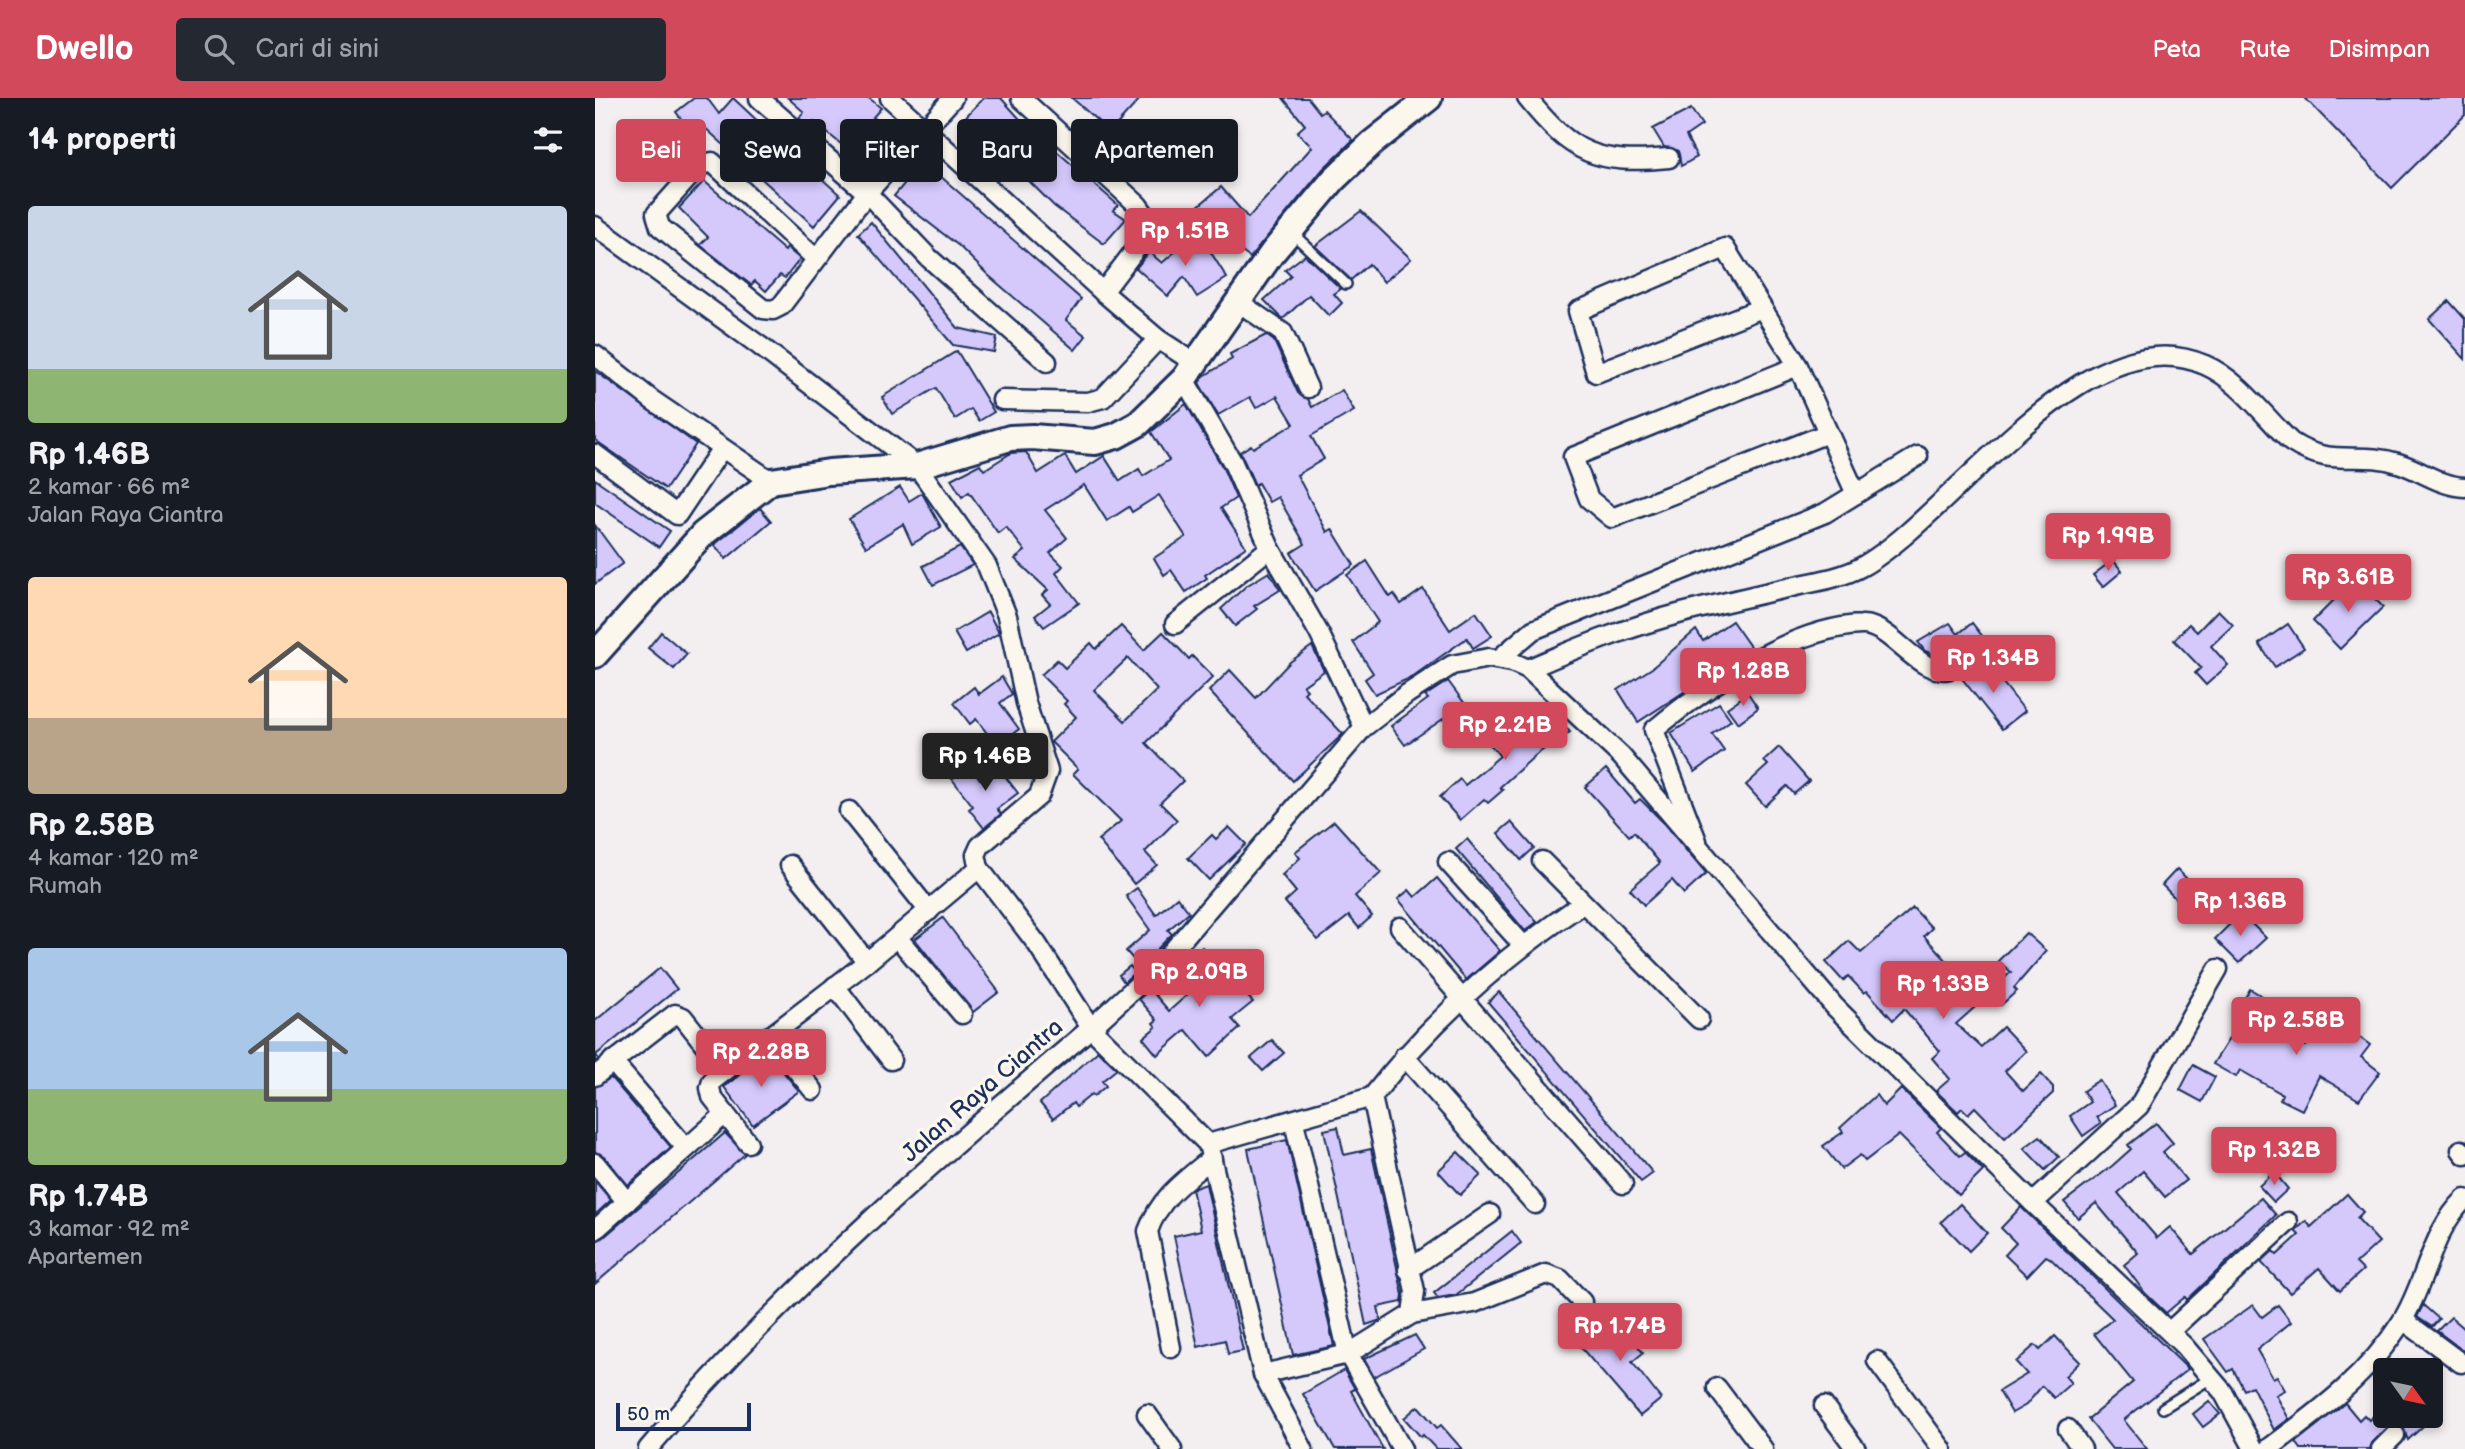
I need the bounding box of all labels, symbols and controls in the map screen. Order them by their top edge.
search box [176,18,666,81]
text: Dwello [35,29,134,69]
icon: search [200,30,238,68]
text: Cari di sini [256,34,379,65]
text: Peta [2153,35,2201,64]
text: Rute [2239,35,2291,64]
text: Disimpan [2329,35,2430,64]
chip: Beli [616,119,706,182]
chip: Sewa [720,119,826,182]
chip: Filter [840,119,943,182]
chip: Baru [957,119,1057,182]
chip: Apartemen [1071,119,1238,182]
icon: filters [529,121,567,159]
text: 14 properti [28,122,176,158]
pin: Rp 1.51B [1113,208,1257,268]
text: Rp 1.51B [1140,217,1230,245]
icon: home [235,252,361,378]
text: Rp 1.46B [28,437,150,473]
text: 2 kamar · 66 m² [28,473,190,501]
text: Jalan Raya Ciantra [28,501,224,529]
pin: Rp 1.99B [2036,514,2180,573]
text: Rp 1.99B [2061,522,2155,550]
pin: Rp 3.61B [2276,554,2420,614]
text: Rp 3.61B [2301,563,2395,591]
icon: home [235,623,361,749]
pin: Rp 1.34B [1921,636,2065,695]
text: Rp 1.34B [1946,644,2040,672]
pin: Rp 1.28B [1671,648,1815,708]
text: Rp 1.28B [1696,657,1790,685]
pin: Rp 2.21B [1433,702,1577,762]
text: Rp 2.21B [1458,711,1552,739]
pin: Rp 1.46B [913,734,1057,793]
text: Rp 1.46B [938,742,1032,770]
text: Rp 2.58B [28,808,155,844]
text: 4 kamar · 120 m² [28,844,199,872]
text: Rumah [28,872,102,900]
pin: Rp 1.36B [2168,878,2312,938]
text: Rp 1.36B [2193,887,2287,915]
pin: Rp 2.09B [1127,950,1271,1009]
text: Rp 2.09B [1150,958,1248,986]
pin: Rp 1.33B [1871,962,2015,1021]
text: Rp 1.33B [1897,970,1990,998]
icon: home [235,994,361,1120]
pin: Rp 2.58B [2224,998,2368,1057]
text: Rp 2.58B [2247,1006,2345,1034]
street label: Jalan Raya Ciantra [896,1012,1069,1168]
pin: Rp 2.28B [689,1030,833,1089]
text: Rp 2.28B [712,1038,810,1066]
pin: Rp 1.32B [2202,1128,2346,1187]
text: Rp 1.32B [2227,1136,2321,1164]
text: Rp 1.74B [28,1179,148,1215]
text: 3 kamar · 92 m² [28,1215,190,1243]
text: Apartemen [28,1243,143,1271]
pin: Rp 1.74B [1548,1304,1692,1363]
text: Rp 1.74B [1574,1312,1666,1340]
north arrow [2373,1358,2443,1428]
map controls [2373,1358,2443,1428]
scale bar [616,1400,751,1432]
text: 50 m [627,1403,670,1426]

